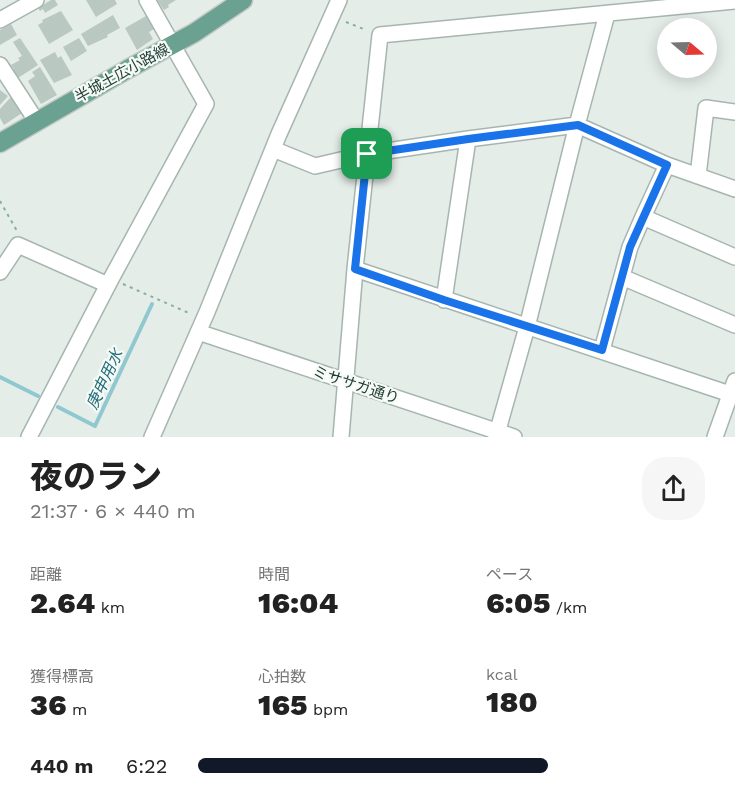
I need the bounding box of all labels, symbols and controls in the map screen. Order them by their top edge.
north arrow [657,18,717,78]
map controls [657,18,717,78]
street label: 半城土広小路線 [72,40,172,106]
pin [341,128,392,179]
icon: arrive [350,137,383,170]
water label: 庚申用水 [82,344,127,412]
street label: ミササガ通り [310,363,402,407]
text: 夜のラン [30,457,162,496]
button: share [642,457,705,520]
text: 21:37 · 6 × 440 m [30,499,196,523]
text: 距離 [30,565,62,584]
text: 時間 [258,565,290,584]
text: ペース [486,565,533,584]
text: 2.64 [30,585,95,620]
text: 16:04 [258,585,338,620]
text: 6:05 [486,585,550,620]
text: km [95,598,125,617]
text: /km [550,598,587,617]
text: kcal [486,665,518,684]
text: 獲得標高 [30,667,94,686]
text: 心拍数 [258,667,306,686]
text: 180 [486,684,538,719]
text: 36 [30,687,66,722]
text: 165 [258,687,307,722]
text: m [66,700,87,719]
text: bpm [307,700,348,719]
text: 440 m [30,754,93,778]
text: 6:22 [126,754,167,778]

